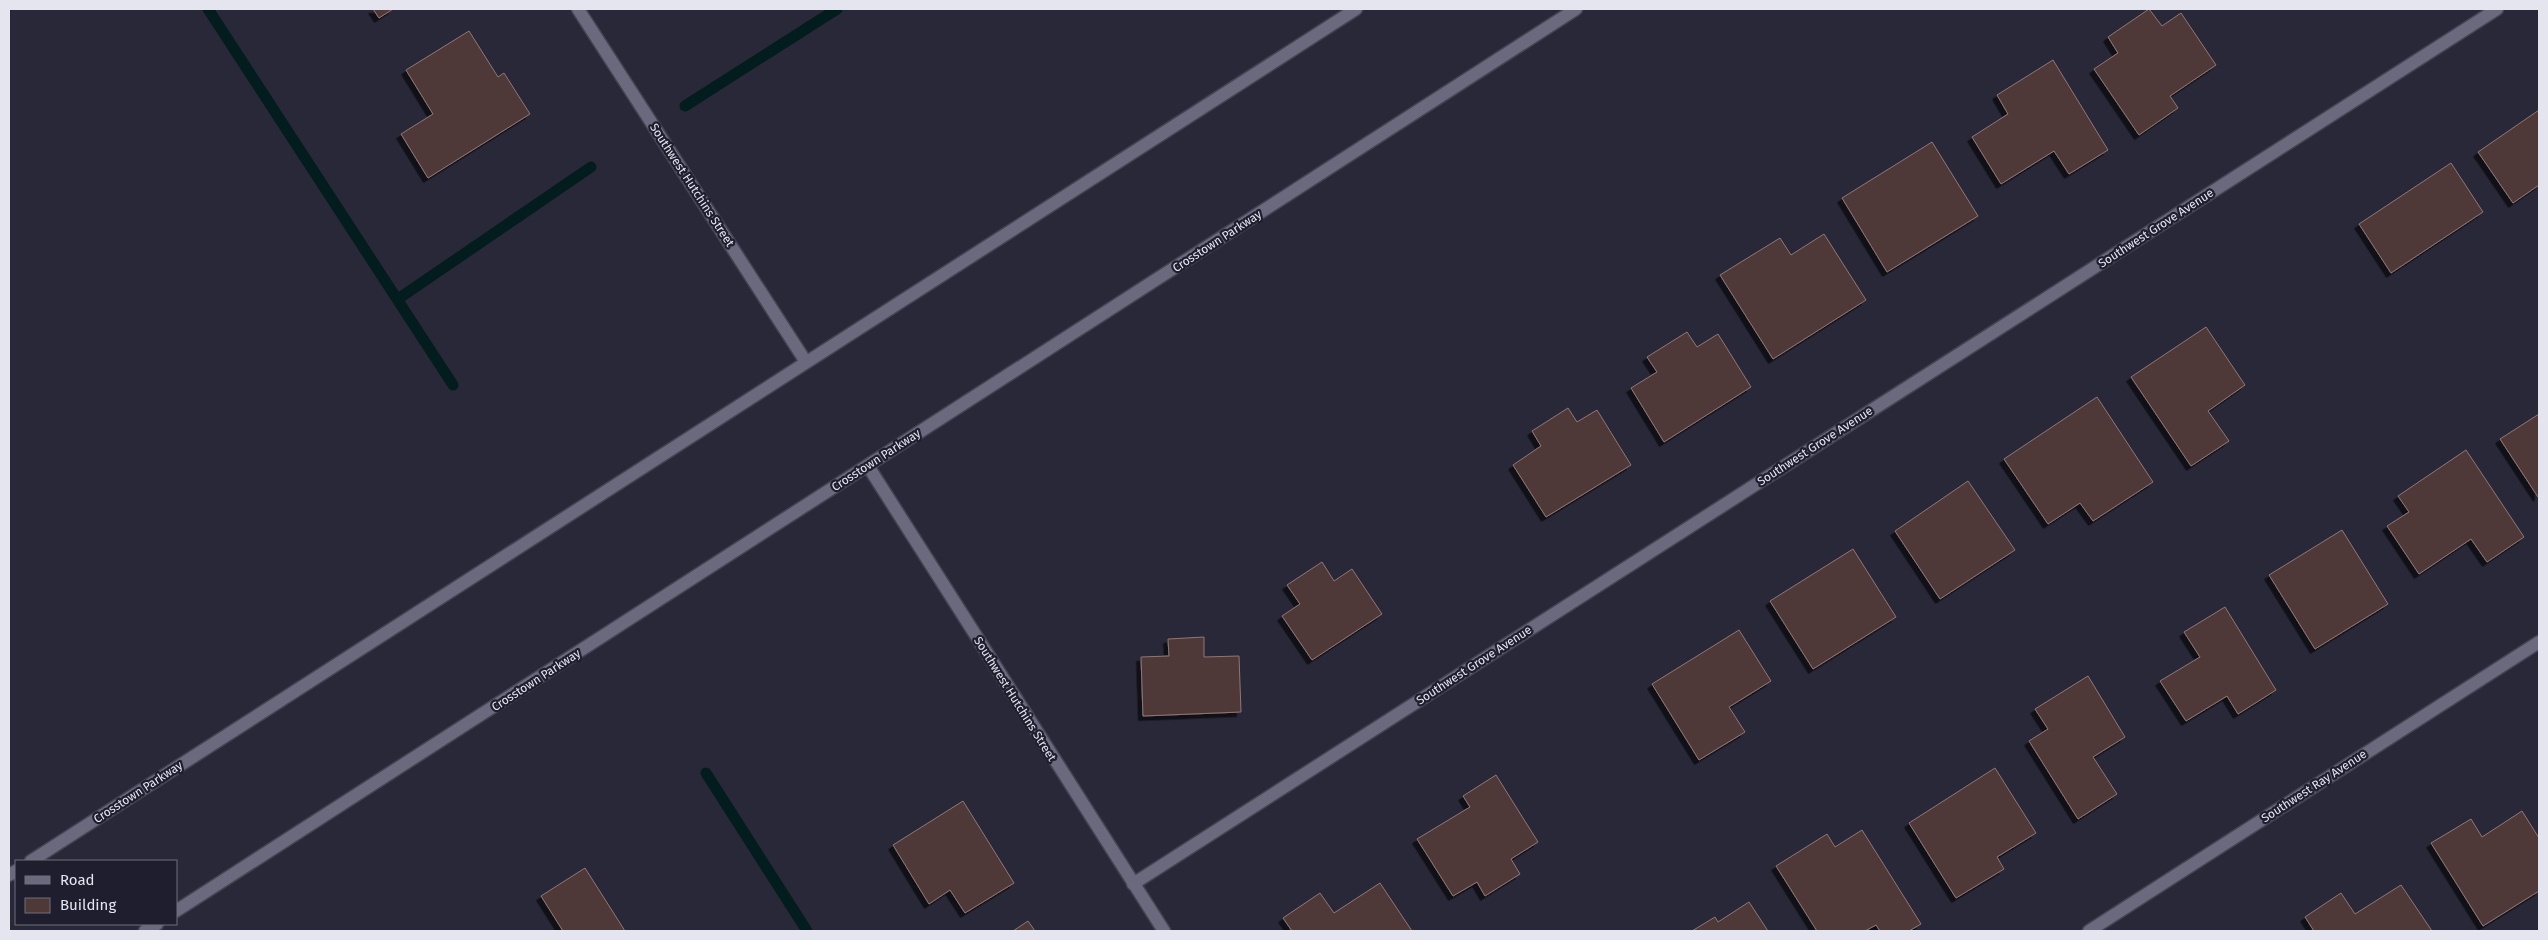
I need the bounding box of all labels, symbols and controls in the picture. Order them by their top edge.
street label: Southwest Hutchins Street [647,121,737,250]
street label: Southwest Grove Avenue [2096,186,2216,270]
street label: Crosstown Parkway [1170,207,1264,275]
street label: Southwest Grove Avenue [1755,404,1875,488]
street label: Crosstown Parkway [829,426,923,494]
street label: Southwest Grove Avenue [1414,623,1534,707]
street label: Southwest Hutchins Street [971,634,1059,764]
street label: Crosstown Parkway [489,646,583,714]
street label: Southwest Ray Avenue [2259,747,2369,825]
street label: Crosstown Parkway [91,758,185,826]
legend [15,860,178,925]
text: Road [60,871,95,889]
text: Building [60,896,116,914]

